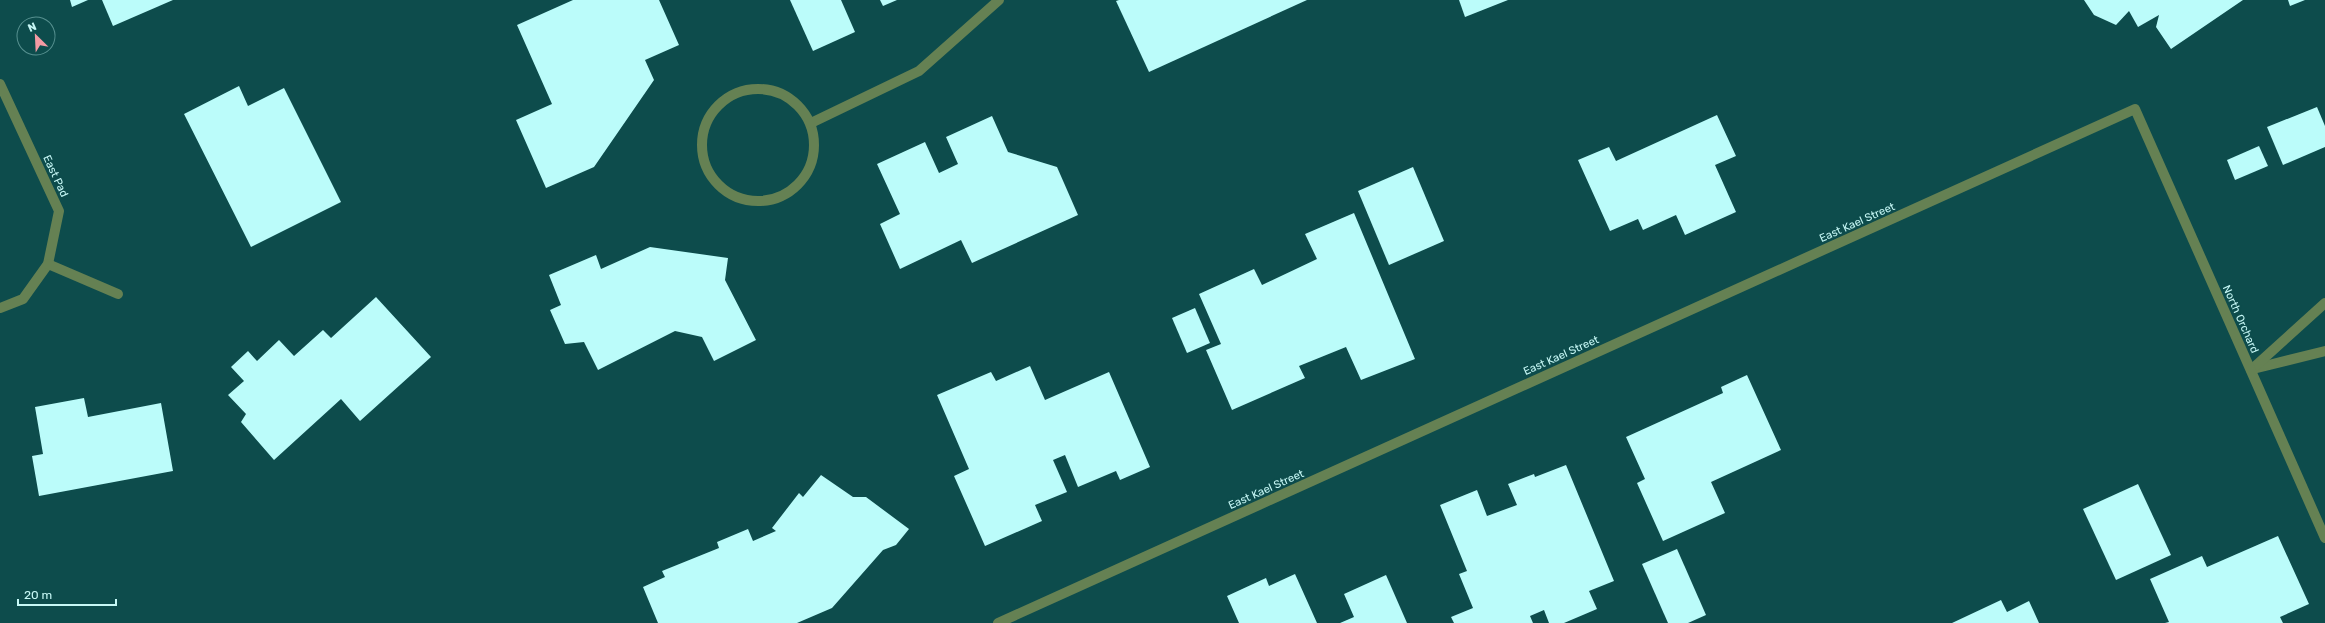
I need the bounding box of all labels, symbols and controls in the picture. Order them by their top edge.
north arrow [16,16,56,56]
text: N [26,20,38,35]
street label: East Pad [40,153,71,199]
street label: East Kael Street [1817,200,1898,245]
street label: North Orchard [2220,283,2261,355]
street label: East Kael Street [1521,333,1602,378]
street label: East Kael Street [1226,467,1307,512]
scale bar [18,581,116,607]
text: 20 m [24,588,52,602]

